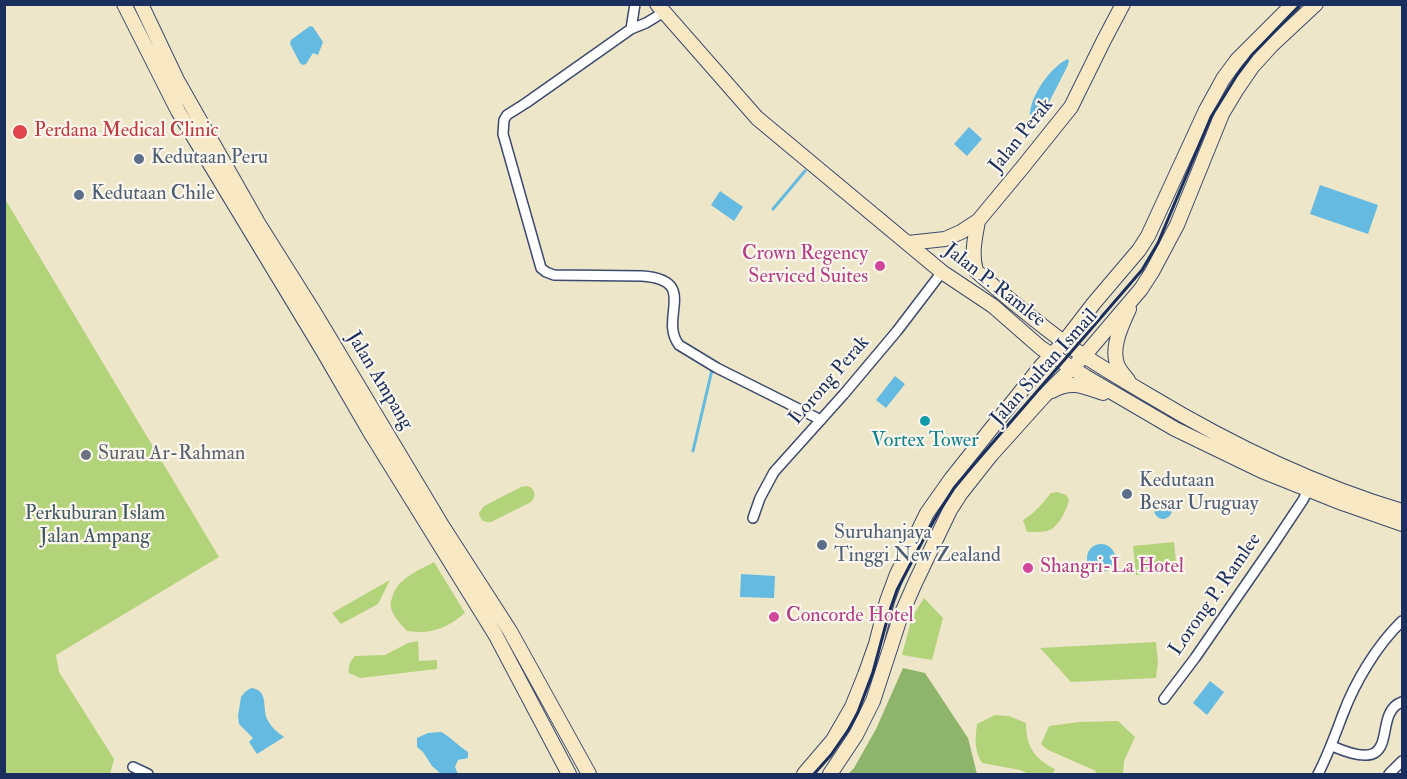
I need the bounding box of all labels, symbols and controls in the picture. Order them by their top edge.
street label: Jalan Perak [985,94,1059,178]
place label: Perdana Medical Clinic [34,120,218,144]
marker: Perdana Medical Clinic [11,123,29,141]
place label: Kedutaan Peru [151,147,268,171]
marker: Kedutaan Peru [132,152,146,166]
place label: Kedutaan Chile [91,183,215,207]
marker: Kedutaan Chile [72,188,86,202]
street label: Jalan P. Ramlee [938,239,1050,333]
place label: Crown Regency Serviced Suites [742,243,868,290]
marker: Crown Regency Serviced Suites [873,259,887,273]
street label: Jalan Sultan Ismail [986,305,1104,431]
street label: Jalan Ampang [340,327,418,435]
street label: Lorong Perak [785,331,875,431]
marker: Vortex Tower [918,414,932,428]
place label: Vortex Tower [871,430,979,454]
place label: Surau Ar-Rahman [98,443,245,467]
marker: Surau Ar-Rahman [79,448,93,462]
place label: Kedutaan Besar Uruguay [1139,470,1258,517]
marker: Kedutaan Besar Uruguay [1120,487,1134,501]
park label: Perkuburan Islam Jalan Ampang [25,503,165,550]
place label: Suruhanjaya Tinggi New Zealand [834,522,1001,569]
street label: Lorong P. Ramlee [1165,529,1267,661]
marker: Suruhanjaya Tinggi New Zealand [815,538,829,552]
place label: Shangri-La Hotel [1040,556,1184,580]
marker: Shangri-La Hotel [1021,561,1035,575]
place label: Concorde Hotel [786,605,914,629]
marker: Concorde Hotel [767,610,781,624]

